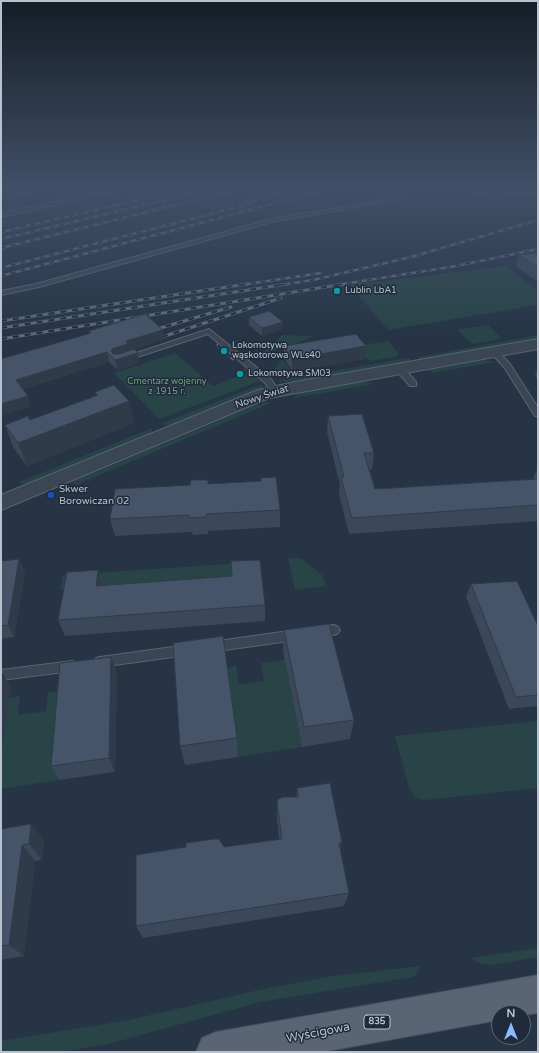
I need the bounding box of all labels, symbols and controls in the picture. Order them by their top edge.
marker: Lublin LbA1 [332,286,342,296]
place label: Lublin LbA1 [345,286,397,296]
place label: Lokomotywa wąskotorowa WLs40 [232,341,321,362]
marker: Lokomotywa wąskotorowa WLs40 [219,346,229,356]
marker: Lokomotywa SM03 [235,369,245,379]
place label: Lokomotywa SM03 [248,369,331,379]
park label: Cmentarz wojenny z 1915 r. [127,377,207,398]
street label: Nowy Świat [234,383,290,411]
place label: Skwer Borowiczan 02 [59,483,129,506]
marker: Skwer Borowiczan 02 [46,490,56,500]
north arrow [491,1005,531,1045]
text: N [507,1007,515,1020]
road number: 835 [364,1015,390,1029]
street label: Wyścigowa [285,1020,351,1046]

